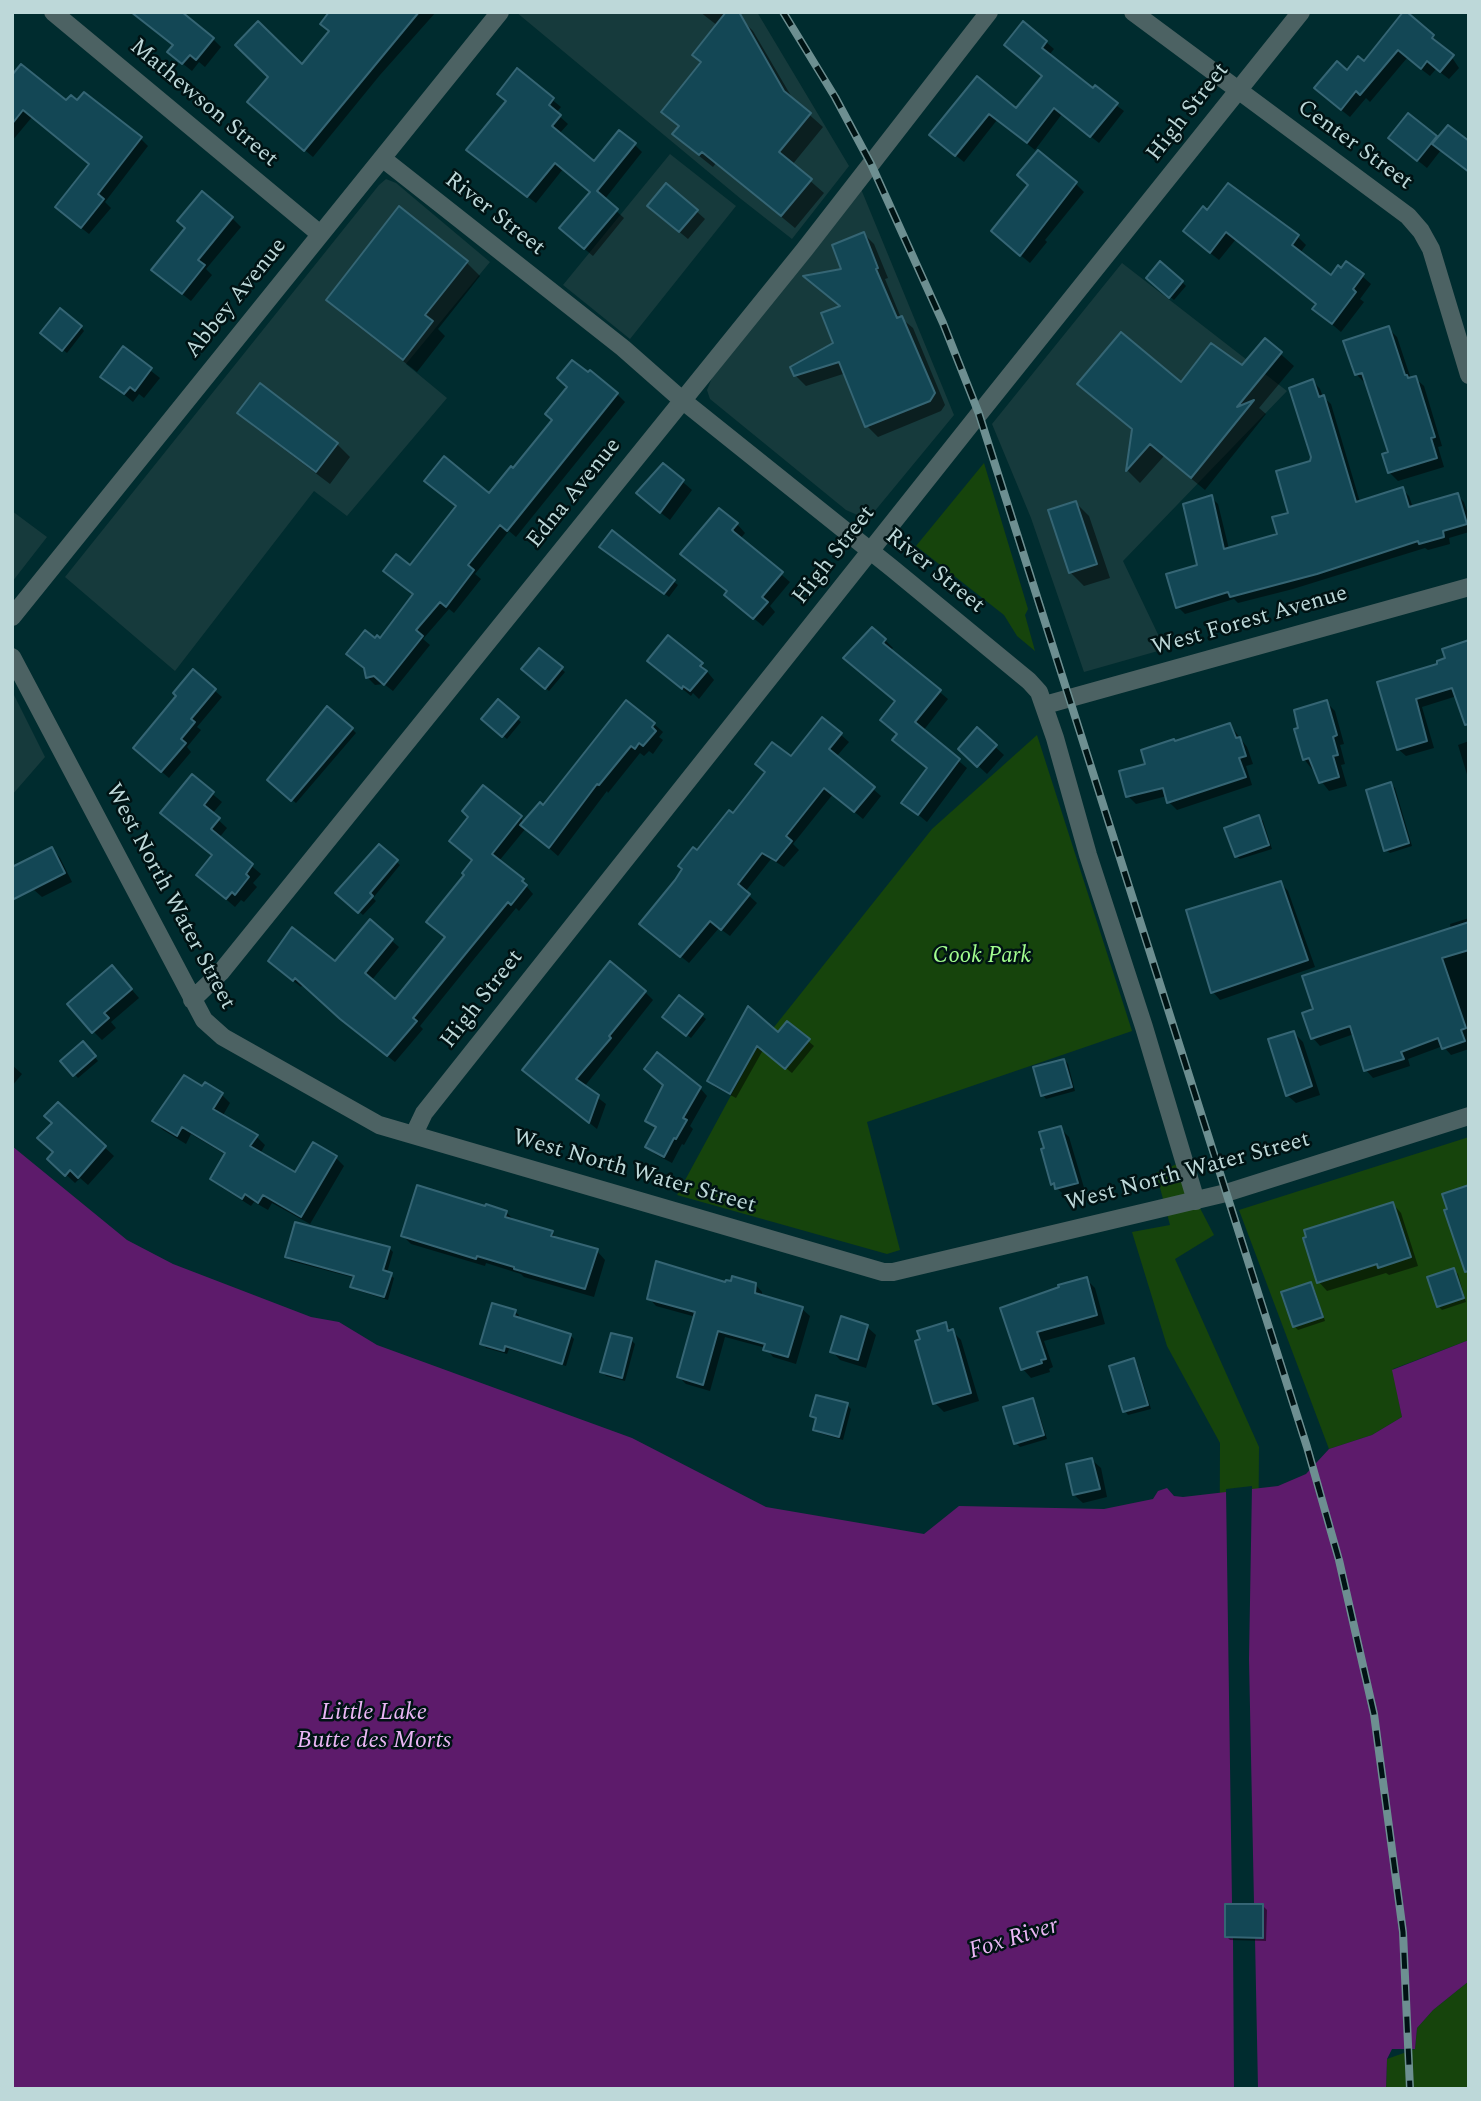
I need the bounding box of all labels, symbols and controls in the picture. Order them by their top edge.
street label: Mathewson Street [123,34,283,174]
street label: High Street [1142,58,1236,168]
street label: Center Street [1291,95,1417,197]
street label: River Street [438,167,550,263]
street label: Abbey Avenue [180,233,294,365]
street label: Edna Avenue [522,433,628,555]
street label: High Street [788,501,882,611]
street label: River Street [879,524,989,620]
street label: West Forest Avenue [1149,581,1351,663]
street label: West North Water Street [98,779,240,1015]
park label: Cook Park [933,943,1031,971]
street label: High Street [436,945,530,1055]
street label: West North Water Street [509,1125,759,1221]
street label: West North Water Street [1063,1127,1313,1219]
water label: Little Lake Butte des Morts [297,1700,451,1756]
water label: Fox River [966,1913,1062,1967]

